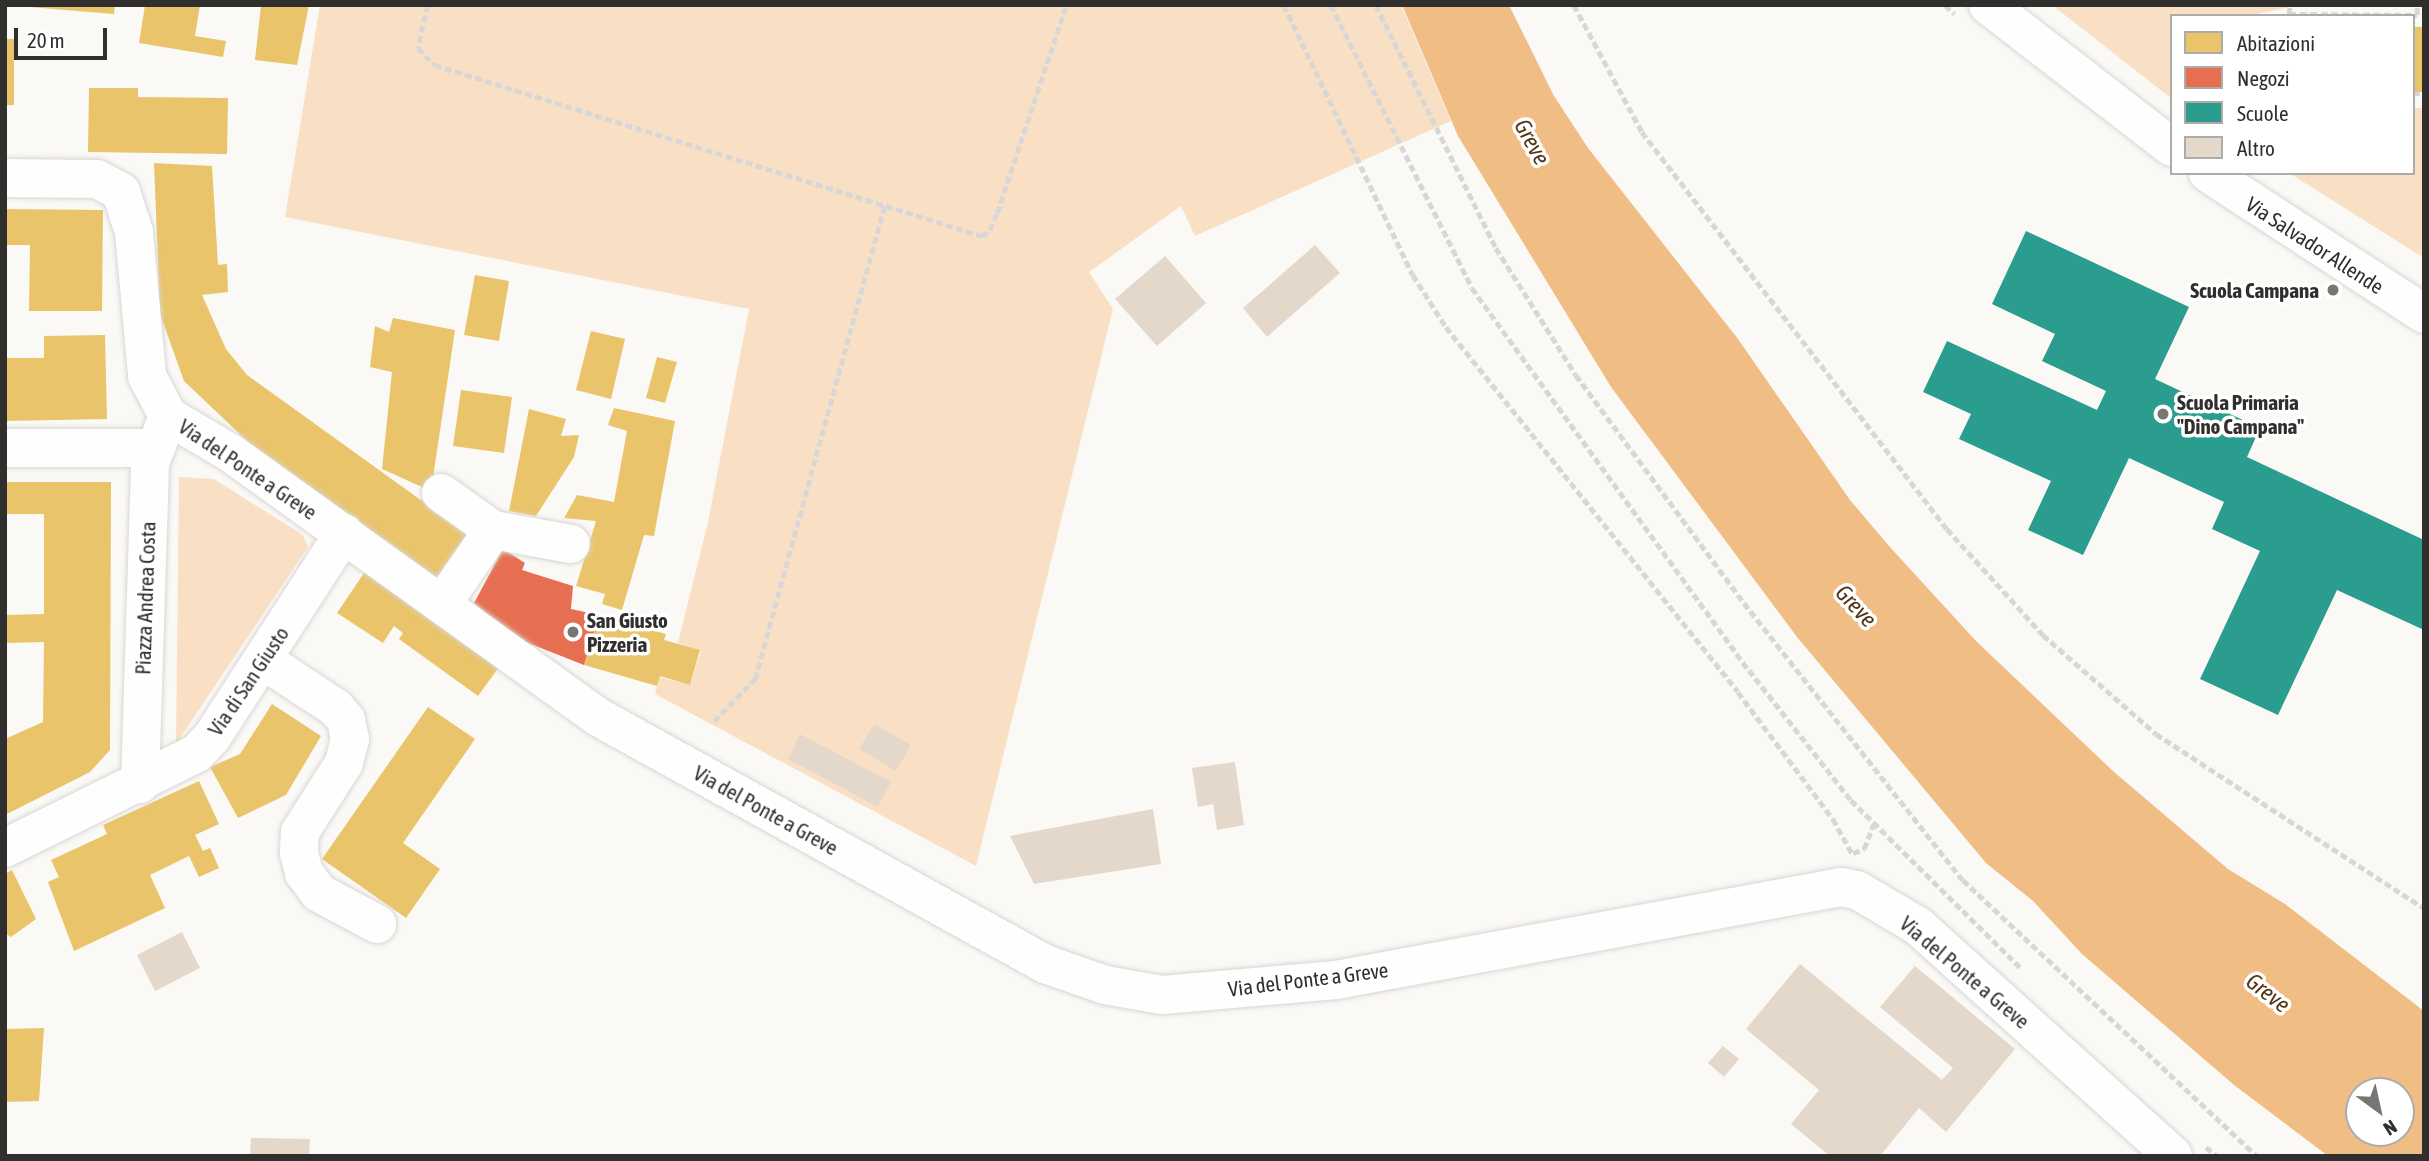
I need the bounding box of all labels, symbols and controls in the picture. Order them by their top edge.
scale bar [18,14,110,58]
legend [2170,14,2415,175]
text: 20 m [27,28,65,52]
text: Abitazioni [2237,31,2315,55]
text: Negozi [2237,66,2290,90]
text: Scuole [2237,101,2289,125]
water label: Greve [1508,114,1556,170]
text: Altro [2237,136,2275,160]
street label: Via Salvador Allende [2241,191,2389,299]
place label: Scuola Campana [2190,277,2319,303]
marker: Scuola Campana [2325,282,2341,298]
place label: Scuola Primaria "Dino Campana" [2177,389,2304,439]
marker: Scuola Primaria "Dino Campana" [2155,406,2171,422]
street label: Via del Ponte a Greve [174,413,322,525]
street label: Piazza Andrea Costa [130,521,160,675]
water label: Greve [1829,579,1883,633]
place label: San Giusto Pizzeria [587,607,668,657]
street label: Via di San Giusto [202,622,294,740]
marker: San Giusto Pizzeria [565,624,581,640]
street label: Via del Ponte a Greve [689,760,843,860]
street label: Via del Ponte a Greve [1895,910,2035,1034]
street label: Via del Ponte a Greve [1226,957,1390,1001]
water label: Greve [2241,967,2295,1019]
north arrow [2345,1077,2415,1147]
text: N [2380,1116,2401,1140]

